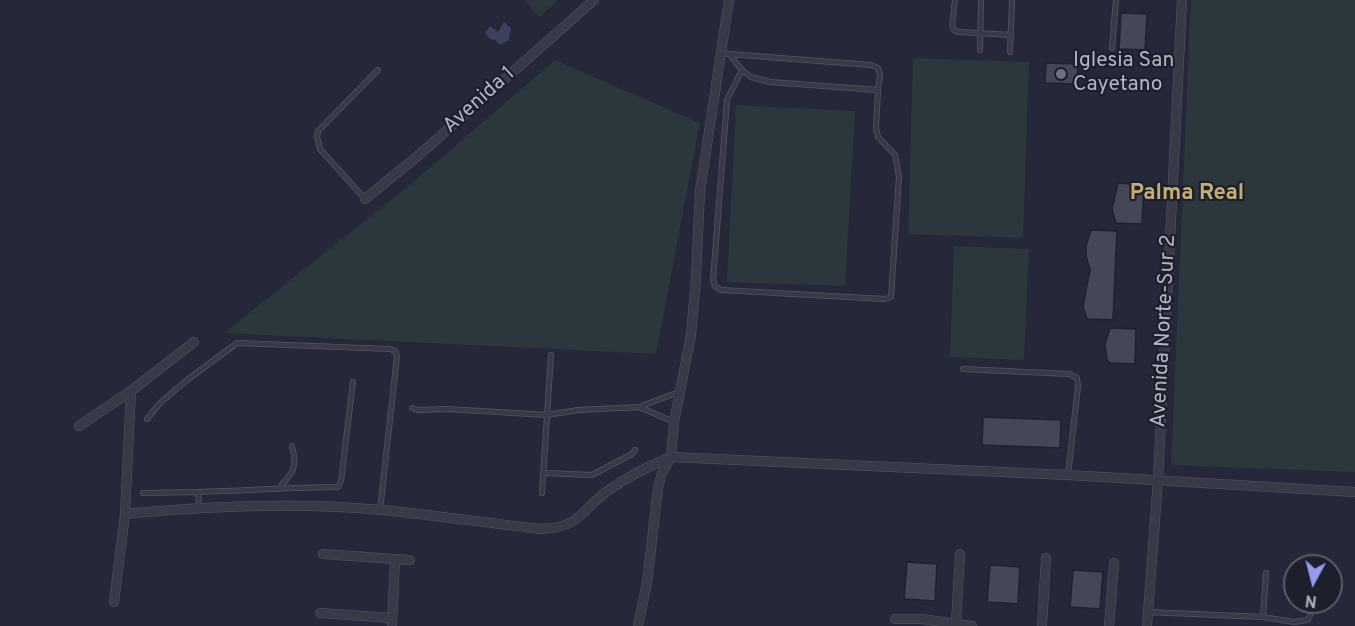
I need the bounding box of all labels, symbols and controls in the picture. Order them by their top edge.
place label: Iglesia San Cayetano [1073,49,1174,99]
street label: Avenida 1 [439,62,521,140]
marker: Iglesia San Cayetano [1054,67,1068,81]
district label: Palma Real [1130,182,1244,208]
street label: Avenida Norte-Sur 2 [1147,234,1183,428]
north arrow [1283,554,1343,614]
text: N [1304,589,1318,611]

